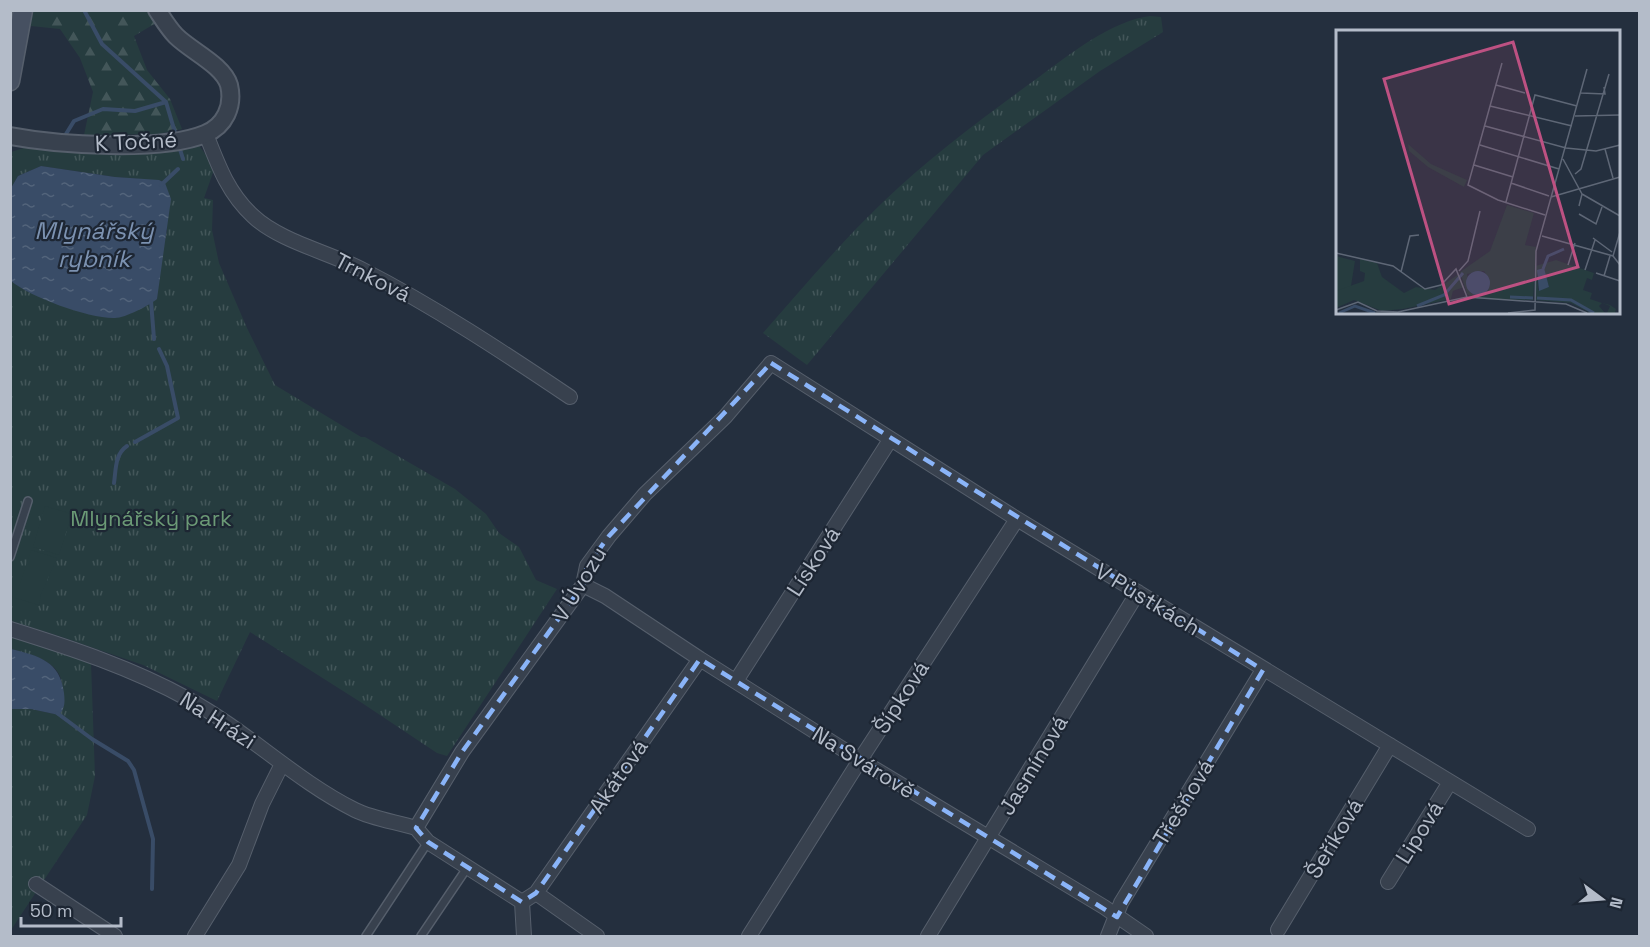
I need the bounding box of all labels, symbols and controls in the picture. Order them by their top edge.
inset map [1336,30,1620,314]
street label: K Točné [94,125,178,157]
water label: Mlynářský rybník [35,215,155,274]
street label: Trnková [330,246,416,308]
park label: Mlynářský park [70,504,232,532]
street label: Lísková [780,521,846,601]
street label: V Úvozu [546,541,612,627]
street label: V Půstkách [1090,557,1206,641]
street label: Šípková [867,655,935,739]
street label: Na Hrázi [175,685,261,755]
street label: Jasmínová [992,710,1074,820]
street label: Na Svárově [807,719,921,805]
street label: Akátová [582,733,654,819]
street label: Třešňová [1146,753,1220,850]
street label: Šeříková [1299,792,1369,883]
street label: Lipová [1389,795,1449,869]
north arrow [1572,869,1632,929]
scale bar [21,890,122,928]
text: N [1604,895,1628,911]
text: 50 m [30,899,72,922]

